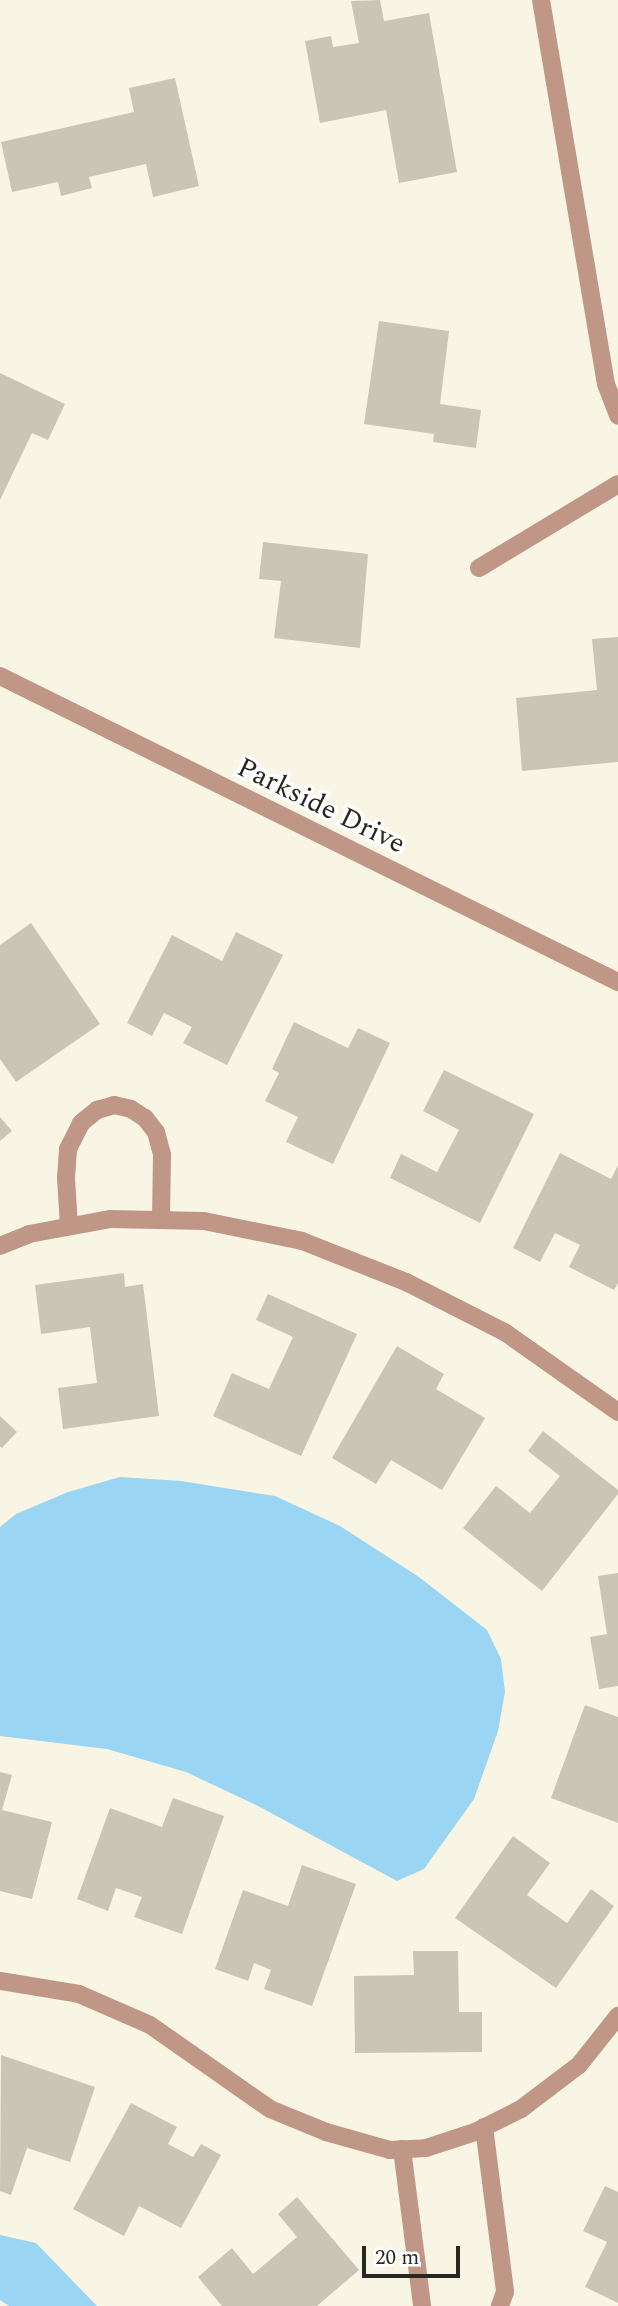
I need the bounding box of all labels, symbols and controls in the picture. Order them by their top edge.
street label: Parkside Drive [231,751,411,861]
scale bar [366,2232,464,2276]
text: 20 m [375,2242,419,2274]

